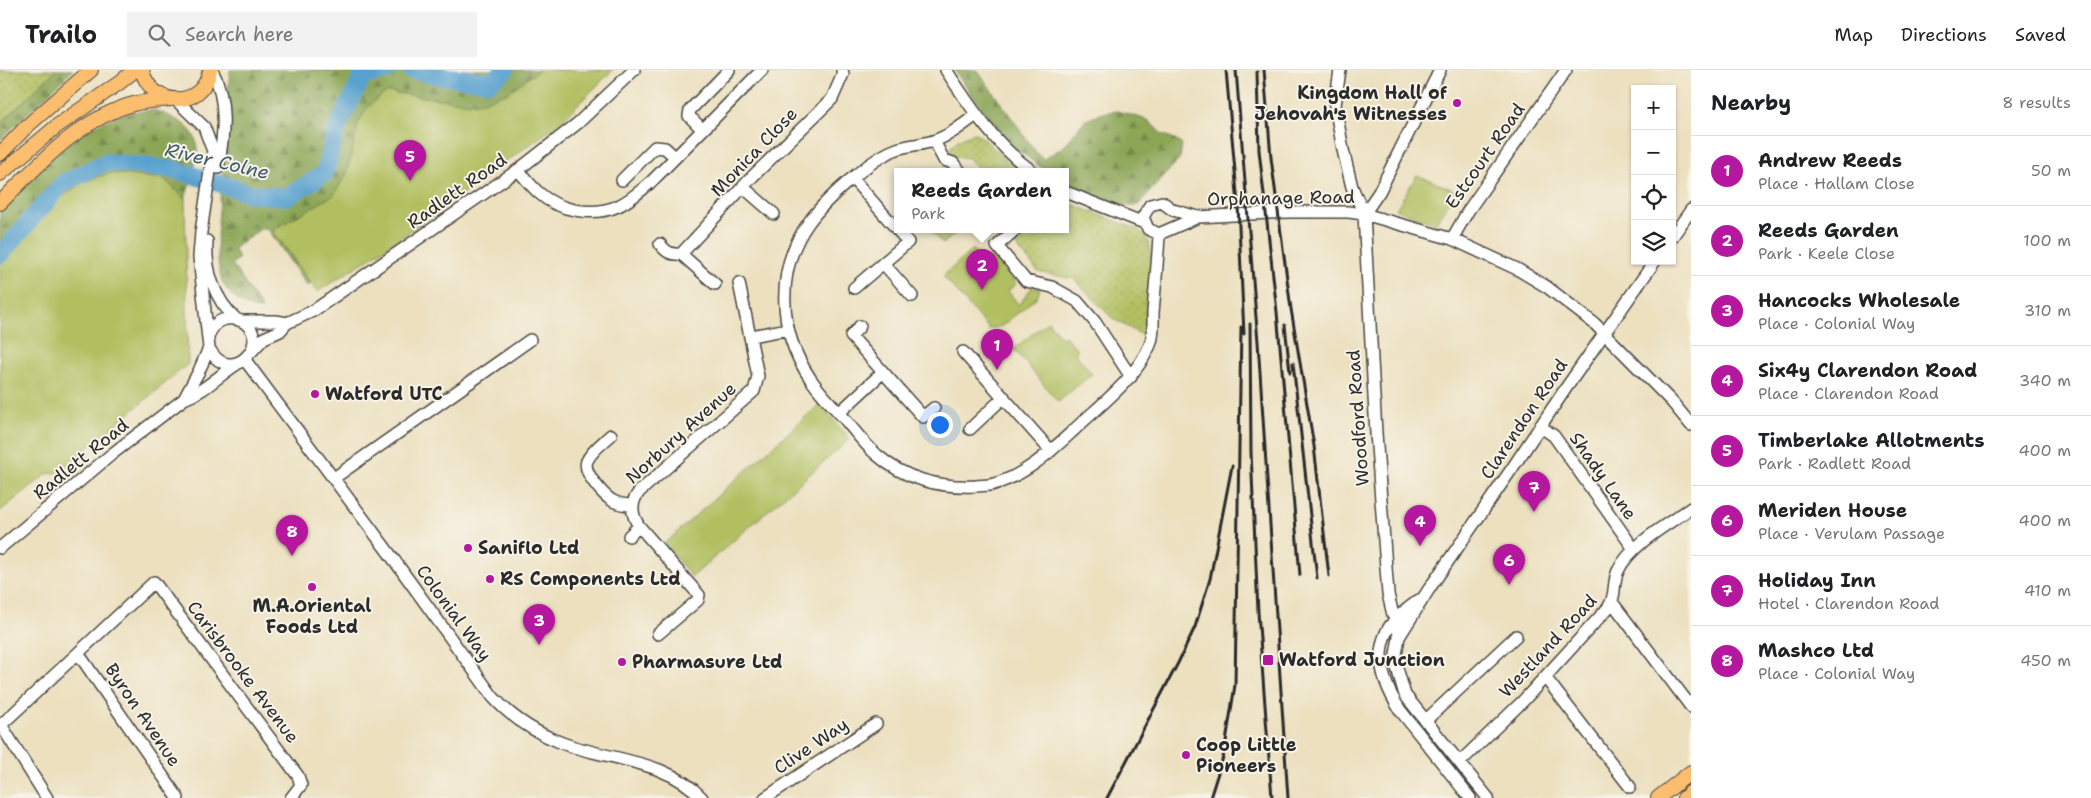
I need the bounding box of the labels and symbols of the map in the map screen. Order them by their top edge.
place label: Kingdom Hall of Jehovah's Witnesses [1254,81,1448,126]
marker: Kingdom Hall of Jehovah's Witnesses [1451,97,1463,109]
street label: Estcourt Road [1440,98,1530,214]
street label: Monica Close [705,102,803,202]
water label: River Colne [163,137,271,185]
pin: 5 [394,140,426,181]
street label: Radlett Road [402,148,512,234]
street label: Orphanage Road [1207,185,1355,211]
pin: 2 [966,249,998,290]
pin: 1 [981,329,1013,370]
street label: Woodford Road [1341,349,1375,487]
street label: Clarendon Road [1475,354,1573,484]
street label: Norbury Avenue [621,377,741,489]
place label: Watford UTC [325,382,443,406]
marker: Watford UTC [309,388,321,400]
your location [927,412,953,438]
street label: Radlett Road [28,413,134,505]
street label: Shady Lane [1564,427,1642,525]
pin: 7 [1518,471,1550,512]
pin: 4 [1404,505,1436,546]
pin: 8 [276,515,308,556]
place label: Saniflo Ltd [478,536,579,560]
marker: Saniflo Ltd [462,542,474,554]
pin: 6 [1493,544,1525,585]
street label: Colonial Way [411,560,497,666]
place label: RS Components Ltd [500,567,681,591]
marker: RS Components Ltd [484,573,496,585]
marker: M.A.Oriental Foods Ltd [306,581,318,593]
street label: Westland Road [1494,589,1602,703]
place label: M.A.Oriental Foods Ltd [252,594,372,639]
street label: Carisbrooke Avenue [182,596,304,748]
pin: 3 [523,604,555,645]
place label: Watford Junction [1279,648,1445,672]
place label: Pharmasure Ltd [632,650,782,674]
marker: Watford Junction [1261,653,1275,667]
marker: Pharmasure Ltd [616,656,628,668]
street label: Byron Avenue [100,659,186,771]
street label: Clive Way [769,712,853,780]
place label: Coop Little Pioneers [1196,733,1297,778]
marker: Coop Little Pioneers [1180,749,1192,761]

